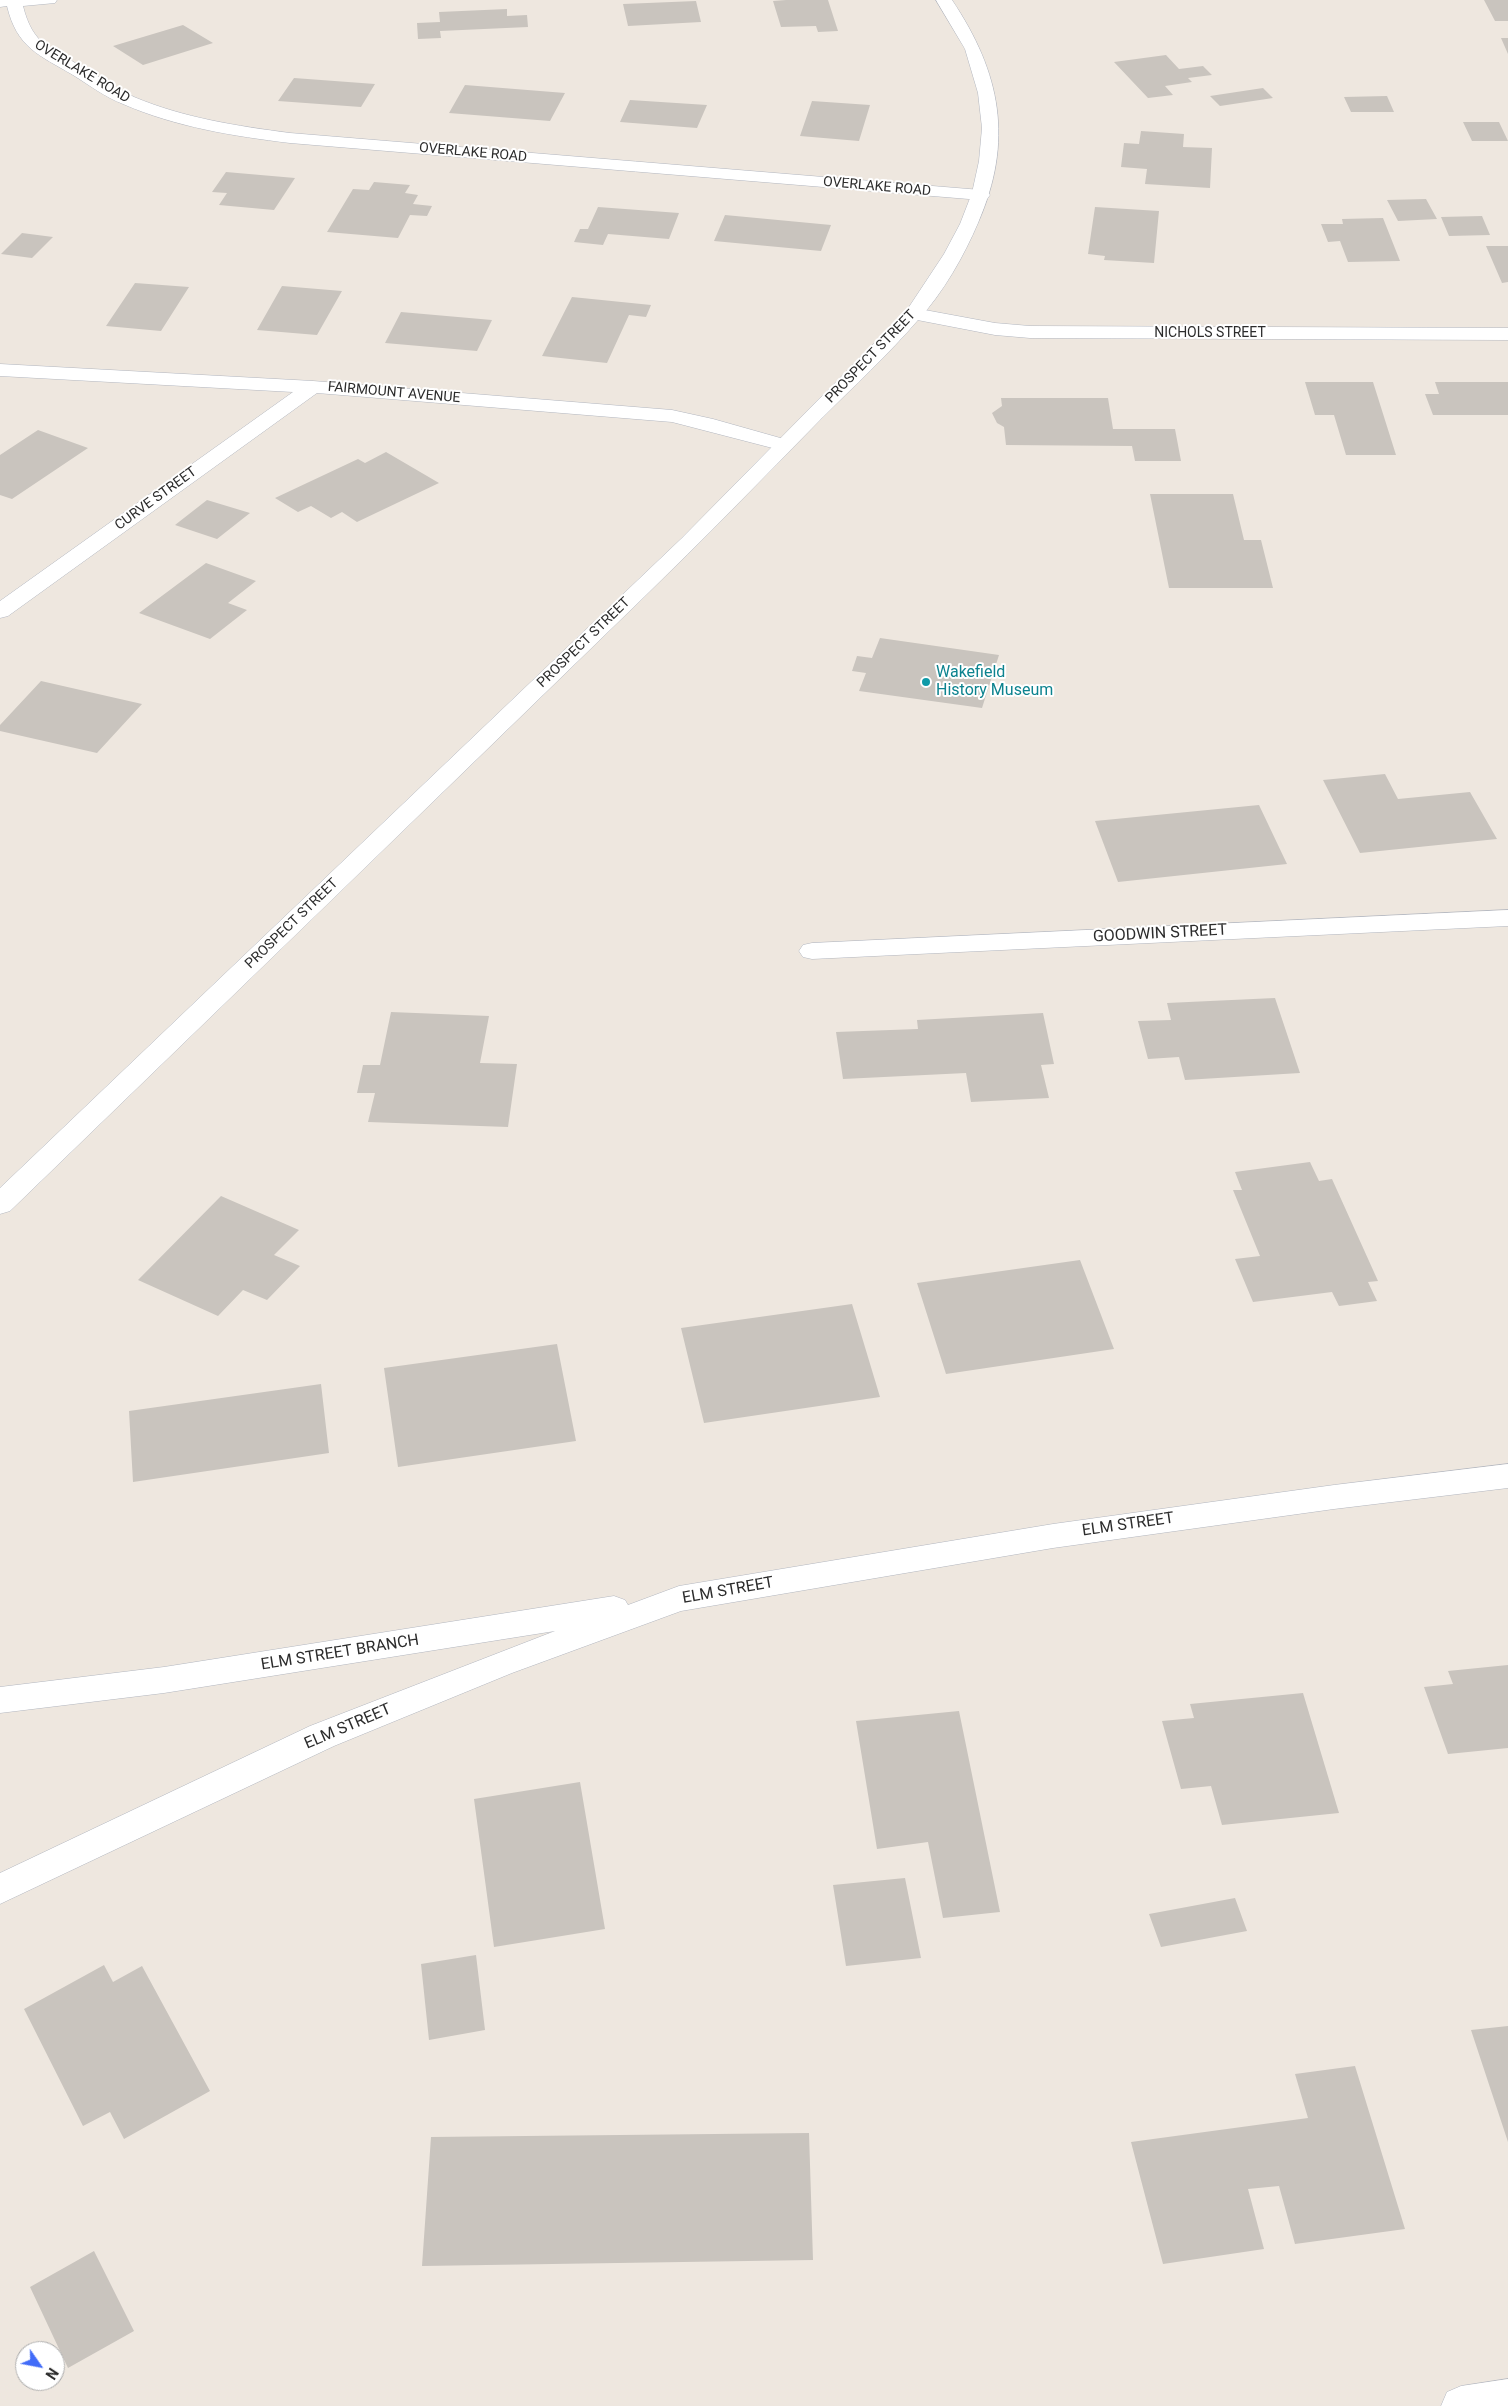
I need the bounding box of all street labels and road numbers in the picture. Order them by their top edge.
street label: OVERLAKE ROAD [31,37,133,107]
street label: OVERLAKE ROAD [418,140,528,166]
street label: OVERLAKE ROAD [822,174,932,200]
street label: PROSPECT STREET [822,307,920,407]
street label: NICHOLS STREET [1154,325,1266,341]
street label: FAIRMOUNT AVENUE [327,379,461,407]
street label: CURVE STREET [112,464,200,534]
street label: PROSPECT STREET [534,594,634,692]
street label: PROSPECT STREET [242,875,342,973]
street label: GOODWIN STREET [1093,921,1227,947]
street label: ELM STREET [1081,1509,1175,1541]
street label: ELM STREET [681,1574,775,1608]
street label: ELM STREET BRANCH [260,1631,420,1675]
street label: ELM STREET [302,1700,394,1754]

